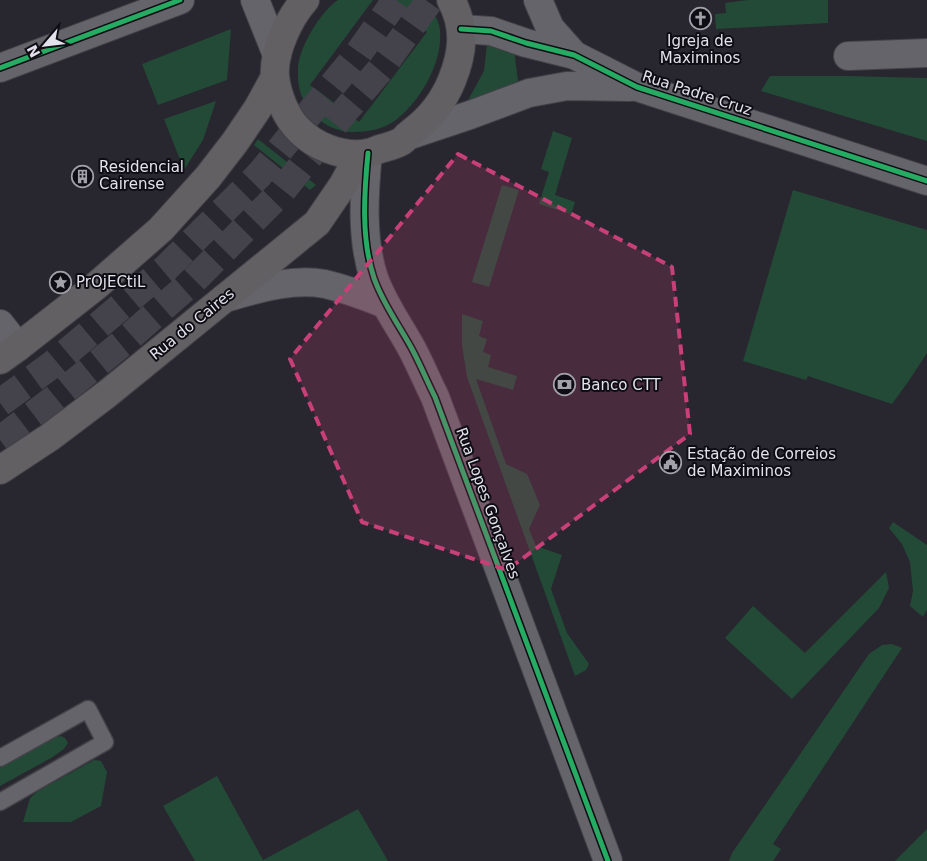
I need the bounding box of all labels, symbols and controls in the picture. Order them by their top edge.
church icon: Igreja de Maximinos [688,6,712,30]
north arrow [20,20,70,70]
place label: Igreja de Maximinos [660,32,740,67]
text: N [24,42,43,60]
street label: Rua Padre Cruz [640,67,754,119]
place label: Residencial Cairense [99,158,184,193]
building icon: Residencial Cairense [71,164,95,188]
place icon: PrOjECtiL [48,270,72,294]
place label: PrOjECtiL [76,273,146,291]
street label: Rua do Caires [146,284,238,364]
bank icon: Banco CTT [553,373,577,397]
place label: Banco CTT [581,376,662,394]
street label: Rua Lopes Gonçalves [452,425,524,581]
place label: Estação de Correios de Maximinos [687,445,836,480]
public building icon: Estação de Correios de Maximinos [659,451,683,475]

